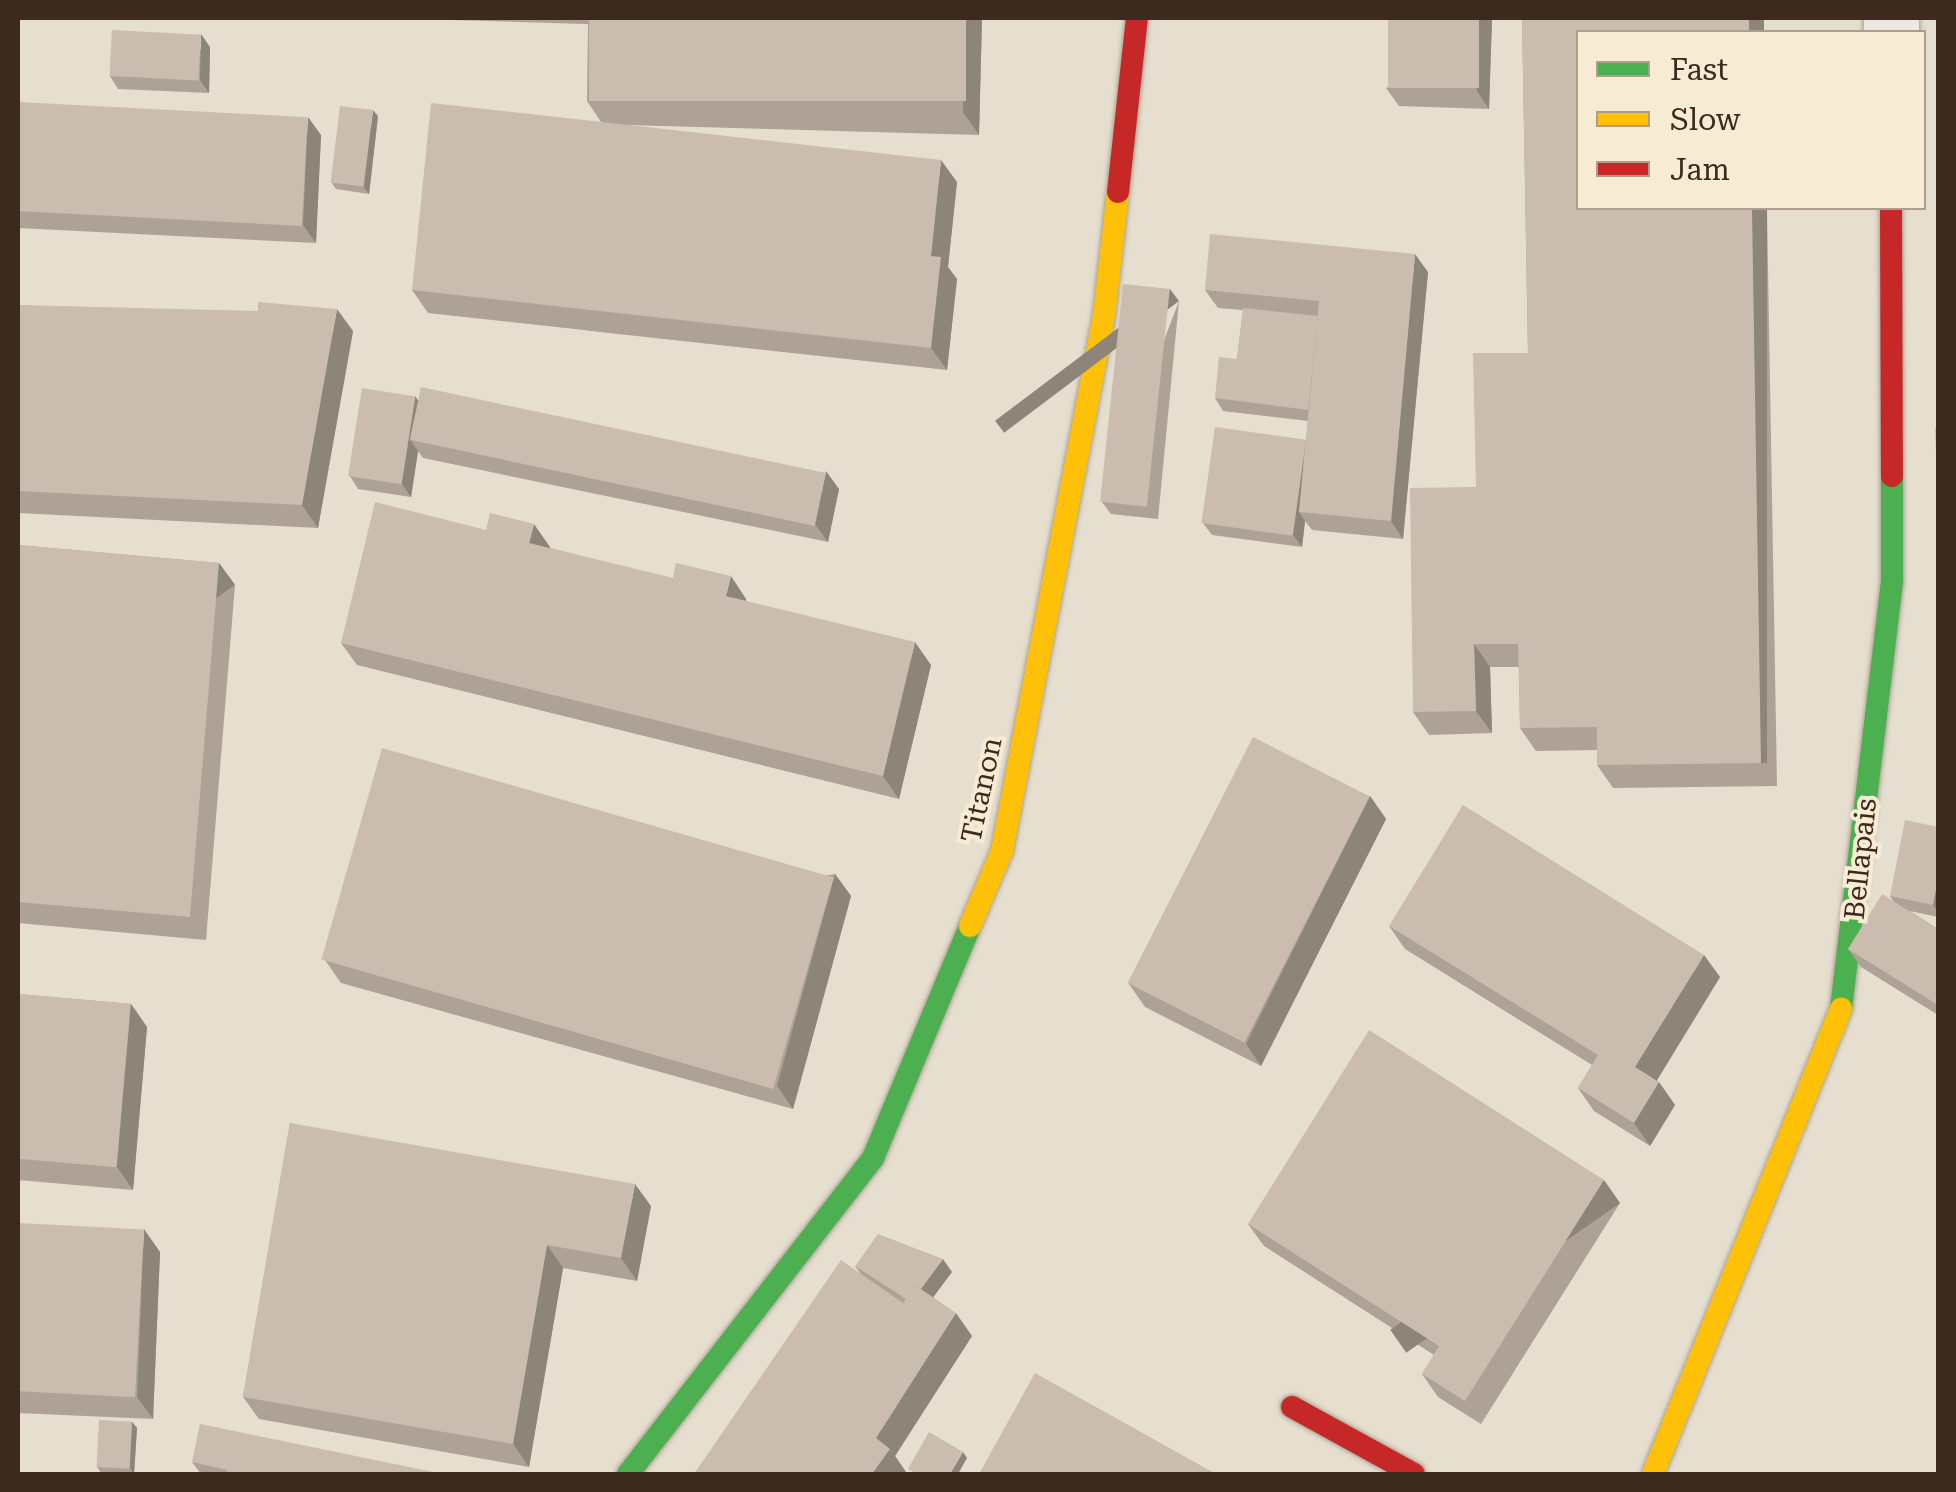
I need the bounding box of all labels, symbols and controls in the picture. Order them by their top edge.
legend [1576,30,1926,210]
text: Fast [1670,52,1728,87]
text: Slow [1670,102,1741,137]
text: Jam [1670,152,1730,187]
street label: Titanon [955,734,1009,846]
street label: Bellapais [1838,797,1884,921]

